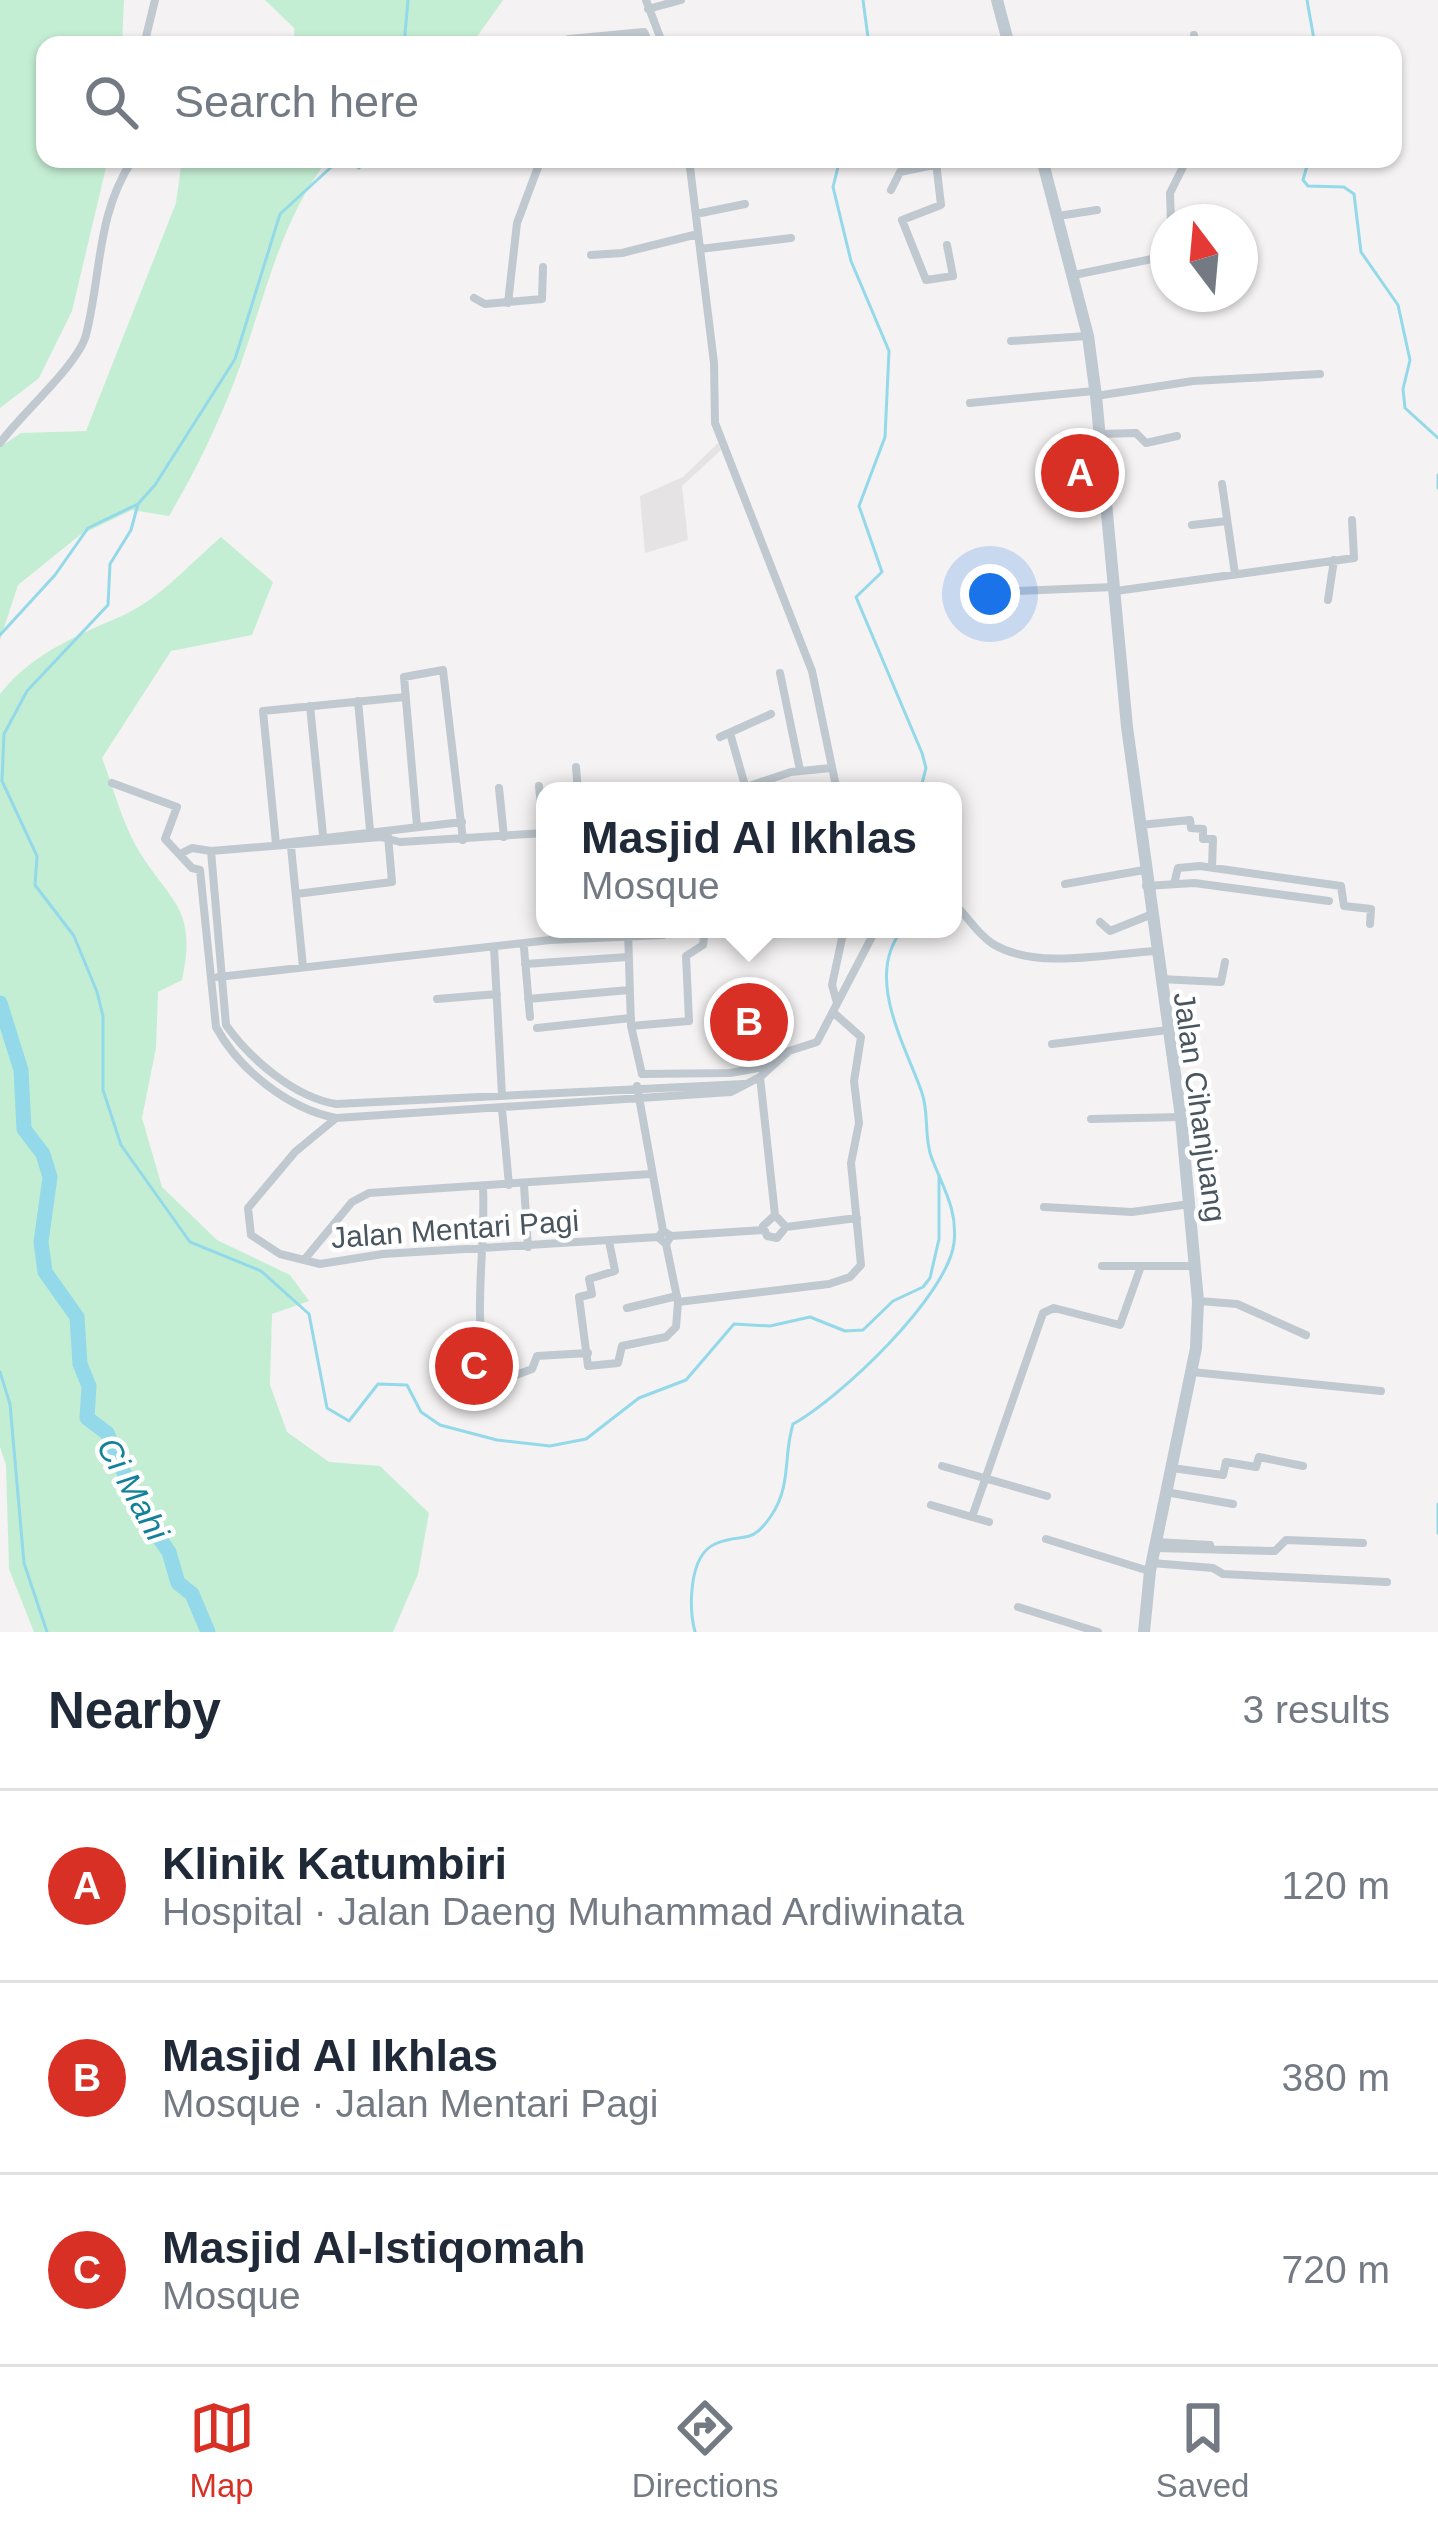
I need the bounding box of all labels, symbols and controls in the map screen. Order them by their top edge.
search box [36,36,1402,168]
icon: search [78,69,144,135]
text: Search here [174,76,419,127]
north arrow [1150,204,1258,312]
pin: A [1041,428,1119,518]
your location [960,564,1020,624]
popup [536,782,962,938]
text: Masjid Al Ikhlas [581,812,917,863]
text: Mosque [581,864,720,907]
pin: B [710,977,788,1067]
street label: Jalan Cihanjuang [1168,990,1232,1224]
street label: Jalan Mentari Pagi [330,1204,580,1254]
pin: C [435,1321,513,1411]
water label: Ci Mahi [90,1431,177,1548]
text: Nearby [48,1682,221,1739]
text: 3 results [1243,1688,1390,1731]
text: Klinik Katumbiri [162,1838,507,1889]
text: A [73,1864,101,1907]
text: 120 m [1282,1864,1390,1907]
text: Hospital · Jalan Daeng Muhammad Ardiwinata [162,1890,964,1933]
text: Masjid Al Ikhlas [162,2030,498,2081]
text: B [73,2056,101,2099]
text: 380 m [1282,2056,1390,2099]
text: Mosque · Jalan Mentari Pagi [162,2082,658,2125]
text: Masjid Al-Istiqomah [162,2222,585,2273]
text: C [73,2248,101,2291]
text: 720 m [1282,2248,1390,2291]
text: Mosque [162,2274,301,2317]
tab: Map [189,2395,255,2505]
tab: Directions [632,2395,779,2505]
tab: Saved [1156,2395,1249,2505]

